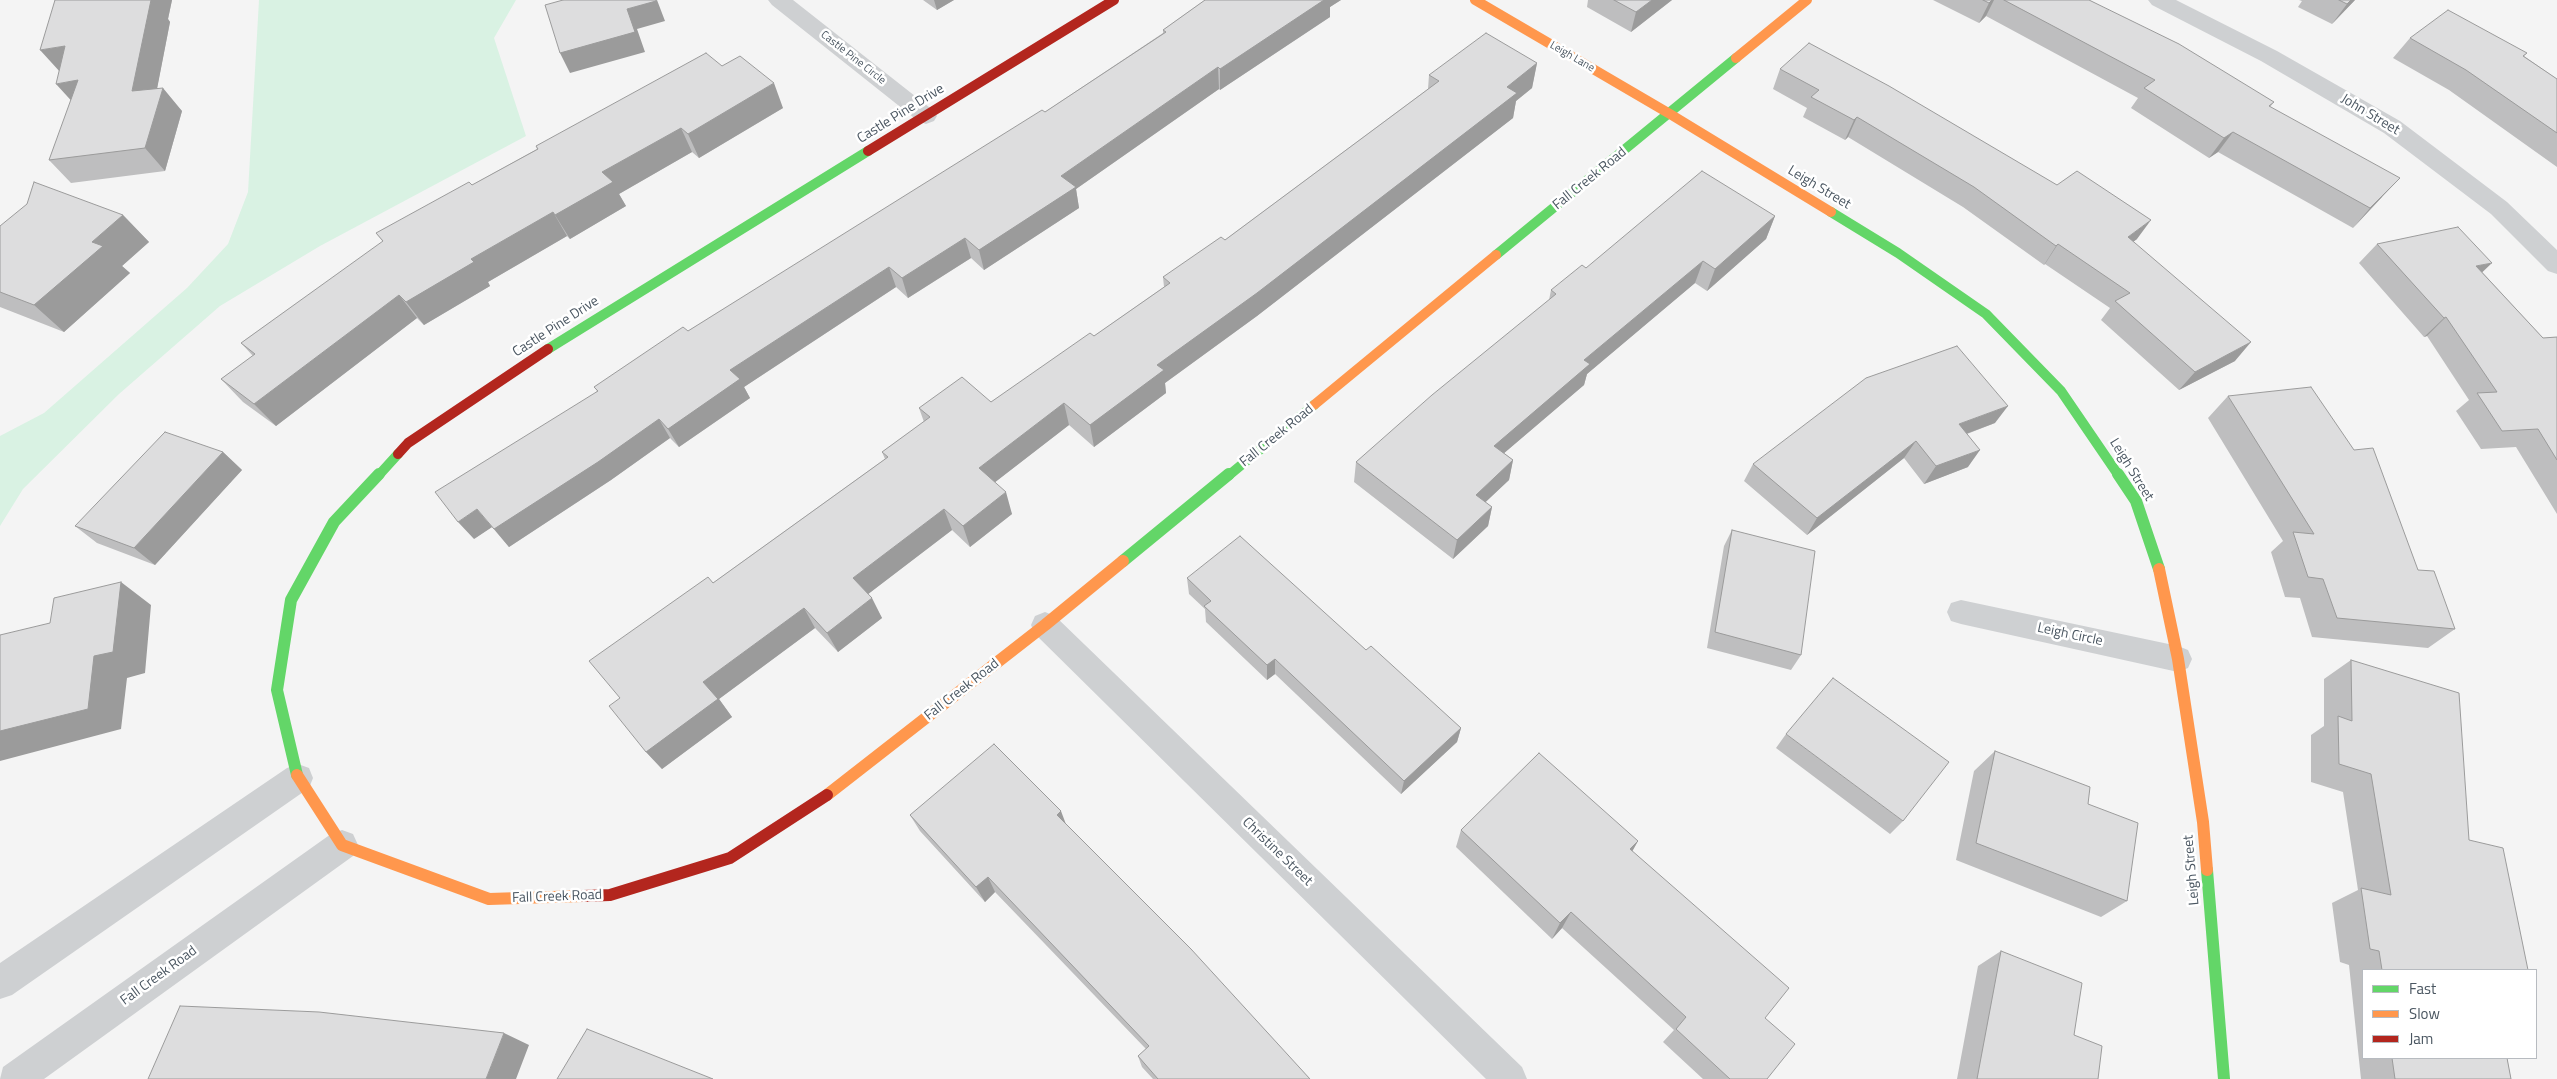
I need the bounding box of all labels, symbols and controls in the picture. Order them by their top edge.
street label: Castle Pine Circle [818,29,888,87]
street label: Leigh Lane [1547,39,1597,75]
street label: Castle Pine Drive [855,81,947,147]
street label: John Street [2338,91,2402,139]
street label: Fall Creek Road [1550,144,1630,214]
street label: Leigh Street [1784,163,1854,213]
street label: Castle Pine Drive [510,293,602,361]
street label: Fall Creek Road [1237,401,1317,471]
street label: Leigh Street [2105,436,2157,504]
street label: Leigh Circle [2036,620,2104,650]
street label: Fall Creek Road [921,656,1003,724]
street label: Christine Street [1238,814,1316,890]
street label: Leigh Street [2181,834,2203,906]
street label: Fall Creek Road [512,887,602,907]
street label: Fall Creek Road [118,943,200,1009]
legend [2362,969,2537,1059]
text: Fast [2409,977,2436,1000]
text: Slow [2409,1002,2440,1025]
text: Jam [2409,1027,2433,1050]

